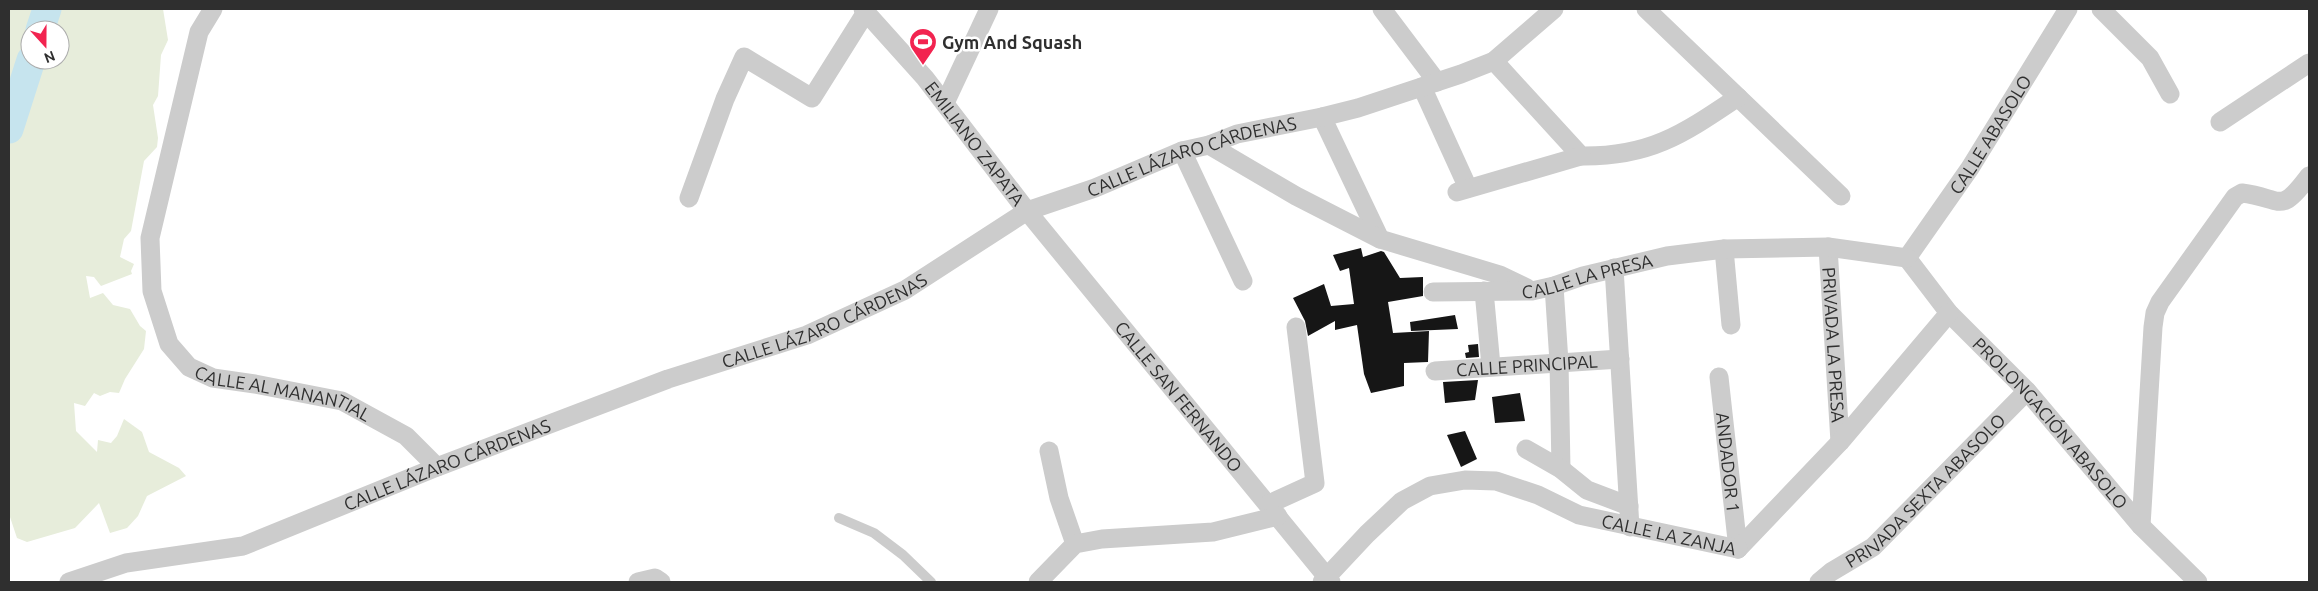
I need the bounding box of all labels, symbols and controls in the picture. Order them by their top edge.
north arrow [20,20,70,70]
sports icon: Gym And Squash [908,27,938,66]
place label: Gym And Squash [942,32,1082,52]
text: N [42,48,57,66]
street label: CALLE ABASOLO [1945,71,2035,198]
street label: EMILIANO ZAPATA [921,77,1029,209]
street label: CALLE LÁZARO CÁRDENAS [1084,112,1298,200]
street label: CALLE LA PRESA [1522,250,1655,301]
street label: PRIVADA LA PRESA [1819,266,1849,424]
street label: CALLE LÁZARO CÁRDENAS [719,269,930,371]
street label: CALLE SAN FERNANDO [1111,317,1246,476]
street label: PROLONGACIÓN ABASOLO [1969,333,2132,513]
street label: CALLE PRINCIPAL [1455,350,1598,380]
street label: CALLE AL MANANTIAL [192,361,374,425]
street label: PRIVADA SEXTA ABASOLO [1842,409,2009,571]
street label: ANDADOR 1 [1713,411,1744,514]
street label: CALLE LÁZARO CÁRDENAS [341,415,553,514]
street label: CALLE LA ZANJA [1600,510,1738,558]

